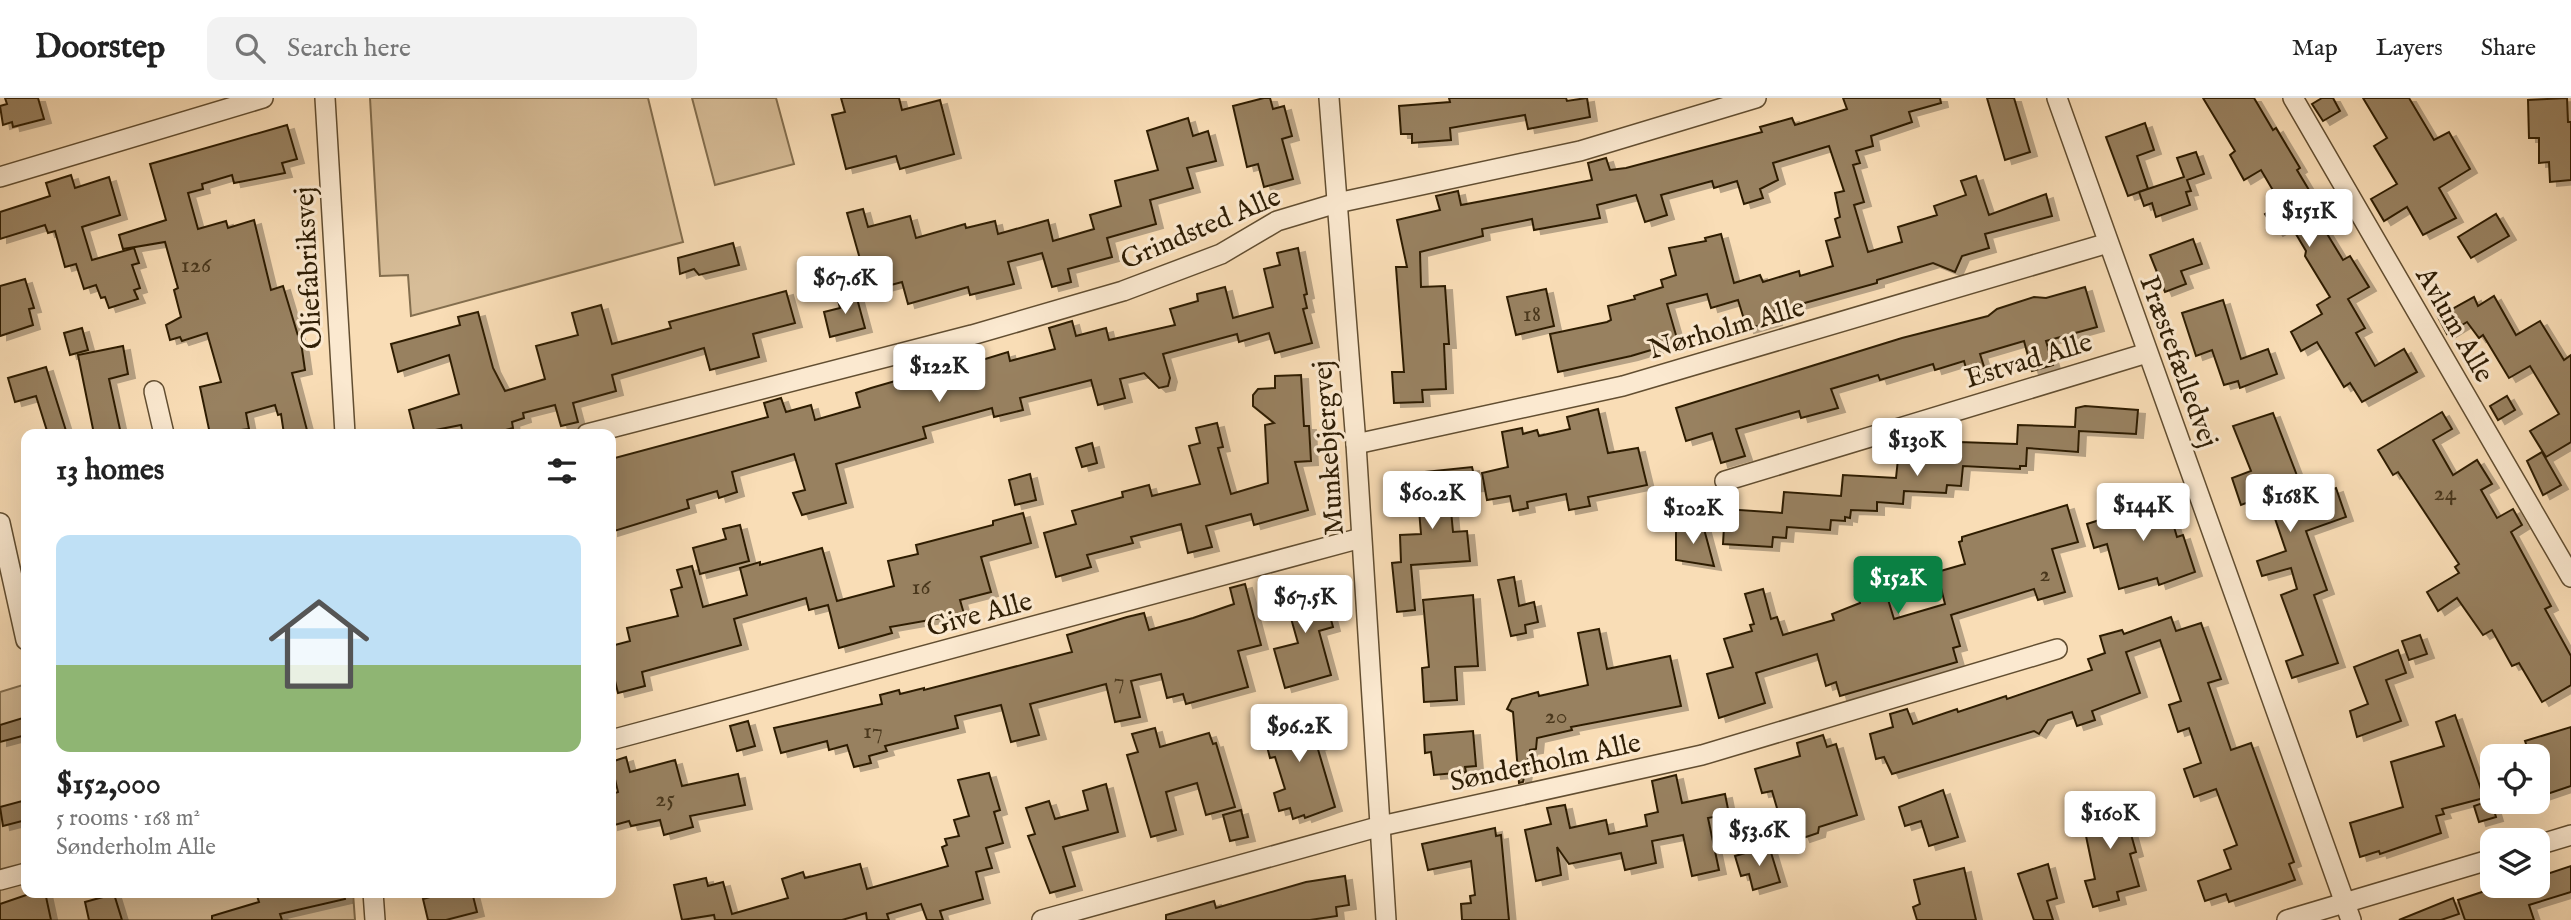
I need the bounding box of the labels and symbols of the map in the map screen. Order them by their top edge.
street label: Grindsted Alle [1116,180,1286,279]
street label: Oliefabriksvej [288,186,331,350]
pin: $151K [2260,190,2358,249]
house number: 126 [181,250,212,281]
pin: $67.6K [788,256,902,316]
street label: Avlum Alle [2406,260,2501,389]
street label: Præstefælledvej [2130,271,2225,453]
street label: Nørholm Alle [1645,290,1809,368]
house number: 18 [1523,299,1541,330]
street label: Estvad Alle [1961,325,2097,397]
pin: $122K [890,344,988,404]
street label: Munkebjergvej [1306,359,1353,536]
pin: $130K [1868,418,1966,478]
pin: $60.2K [1375,472,1489,531]
pin: $168K [2241,474,2339,534]
house number: 24 [2433,478,2457,509]
pin: $144K [2094,484,2192,543]
pin: $102K [1644,486,1742,546]
pin: $152K [1849,556,1947,616]
house number: 2 [2039,559,2051,590]
house number: 16 [911,572,931,603]
pin: $67.5K [1248,575,1362,635]
street label: Give Alle [923,585,1036,646]
house number: 7 [1113,666,1125,697]
house number: 20 [1544,701,1568,732]
pin: $96.2K [1242,704,1356,764]
house number: 17 [863,716,883,747]
street label: Sønderholm Alle [1447,726,1644,801]
house number: 25 [655,784,675,815]
pin: $160K [2061,792,2159,851]
pin: $53.6K [1702,808,1816,868]

